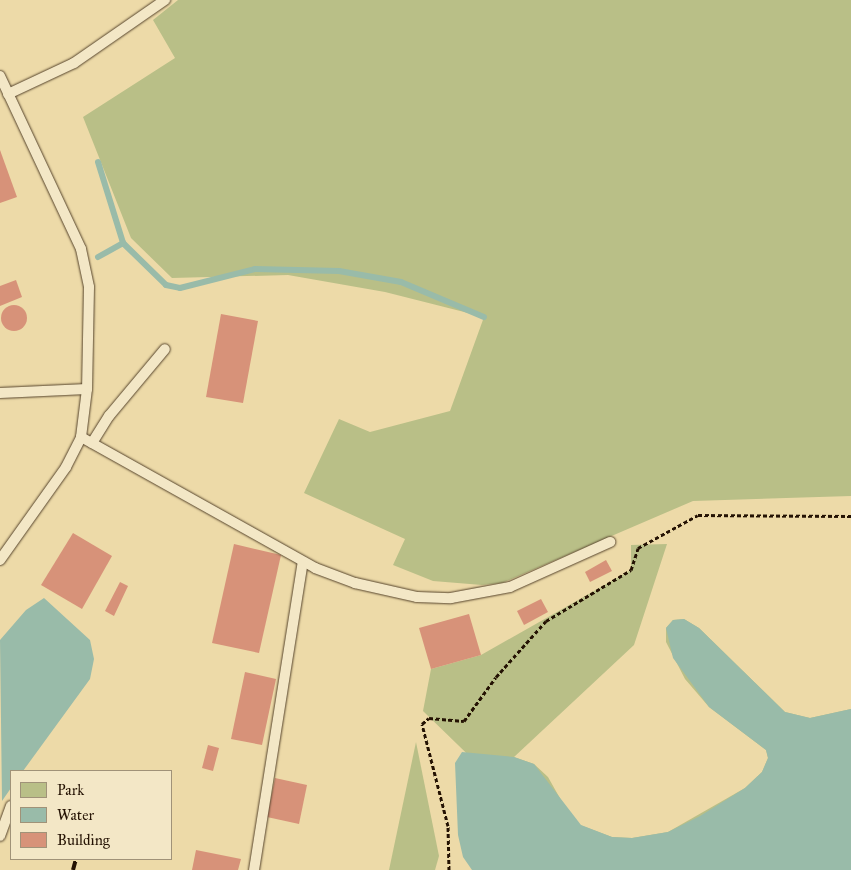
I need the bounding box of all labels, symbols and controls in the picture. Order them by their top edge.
legend [10,770,172,860]
text: Park [57,781,84,799]
text: Water [57,806,94,824]
text: Building [57,831,110,849]

